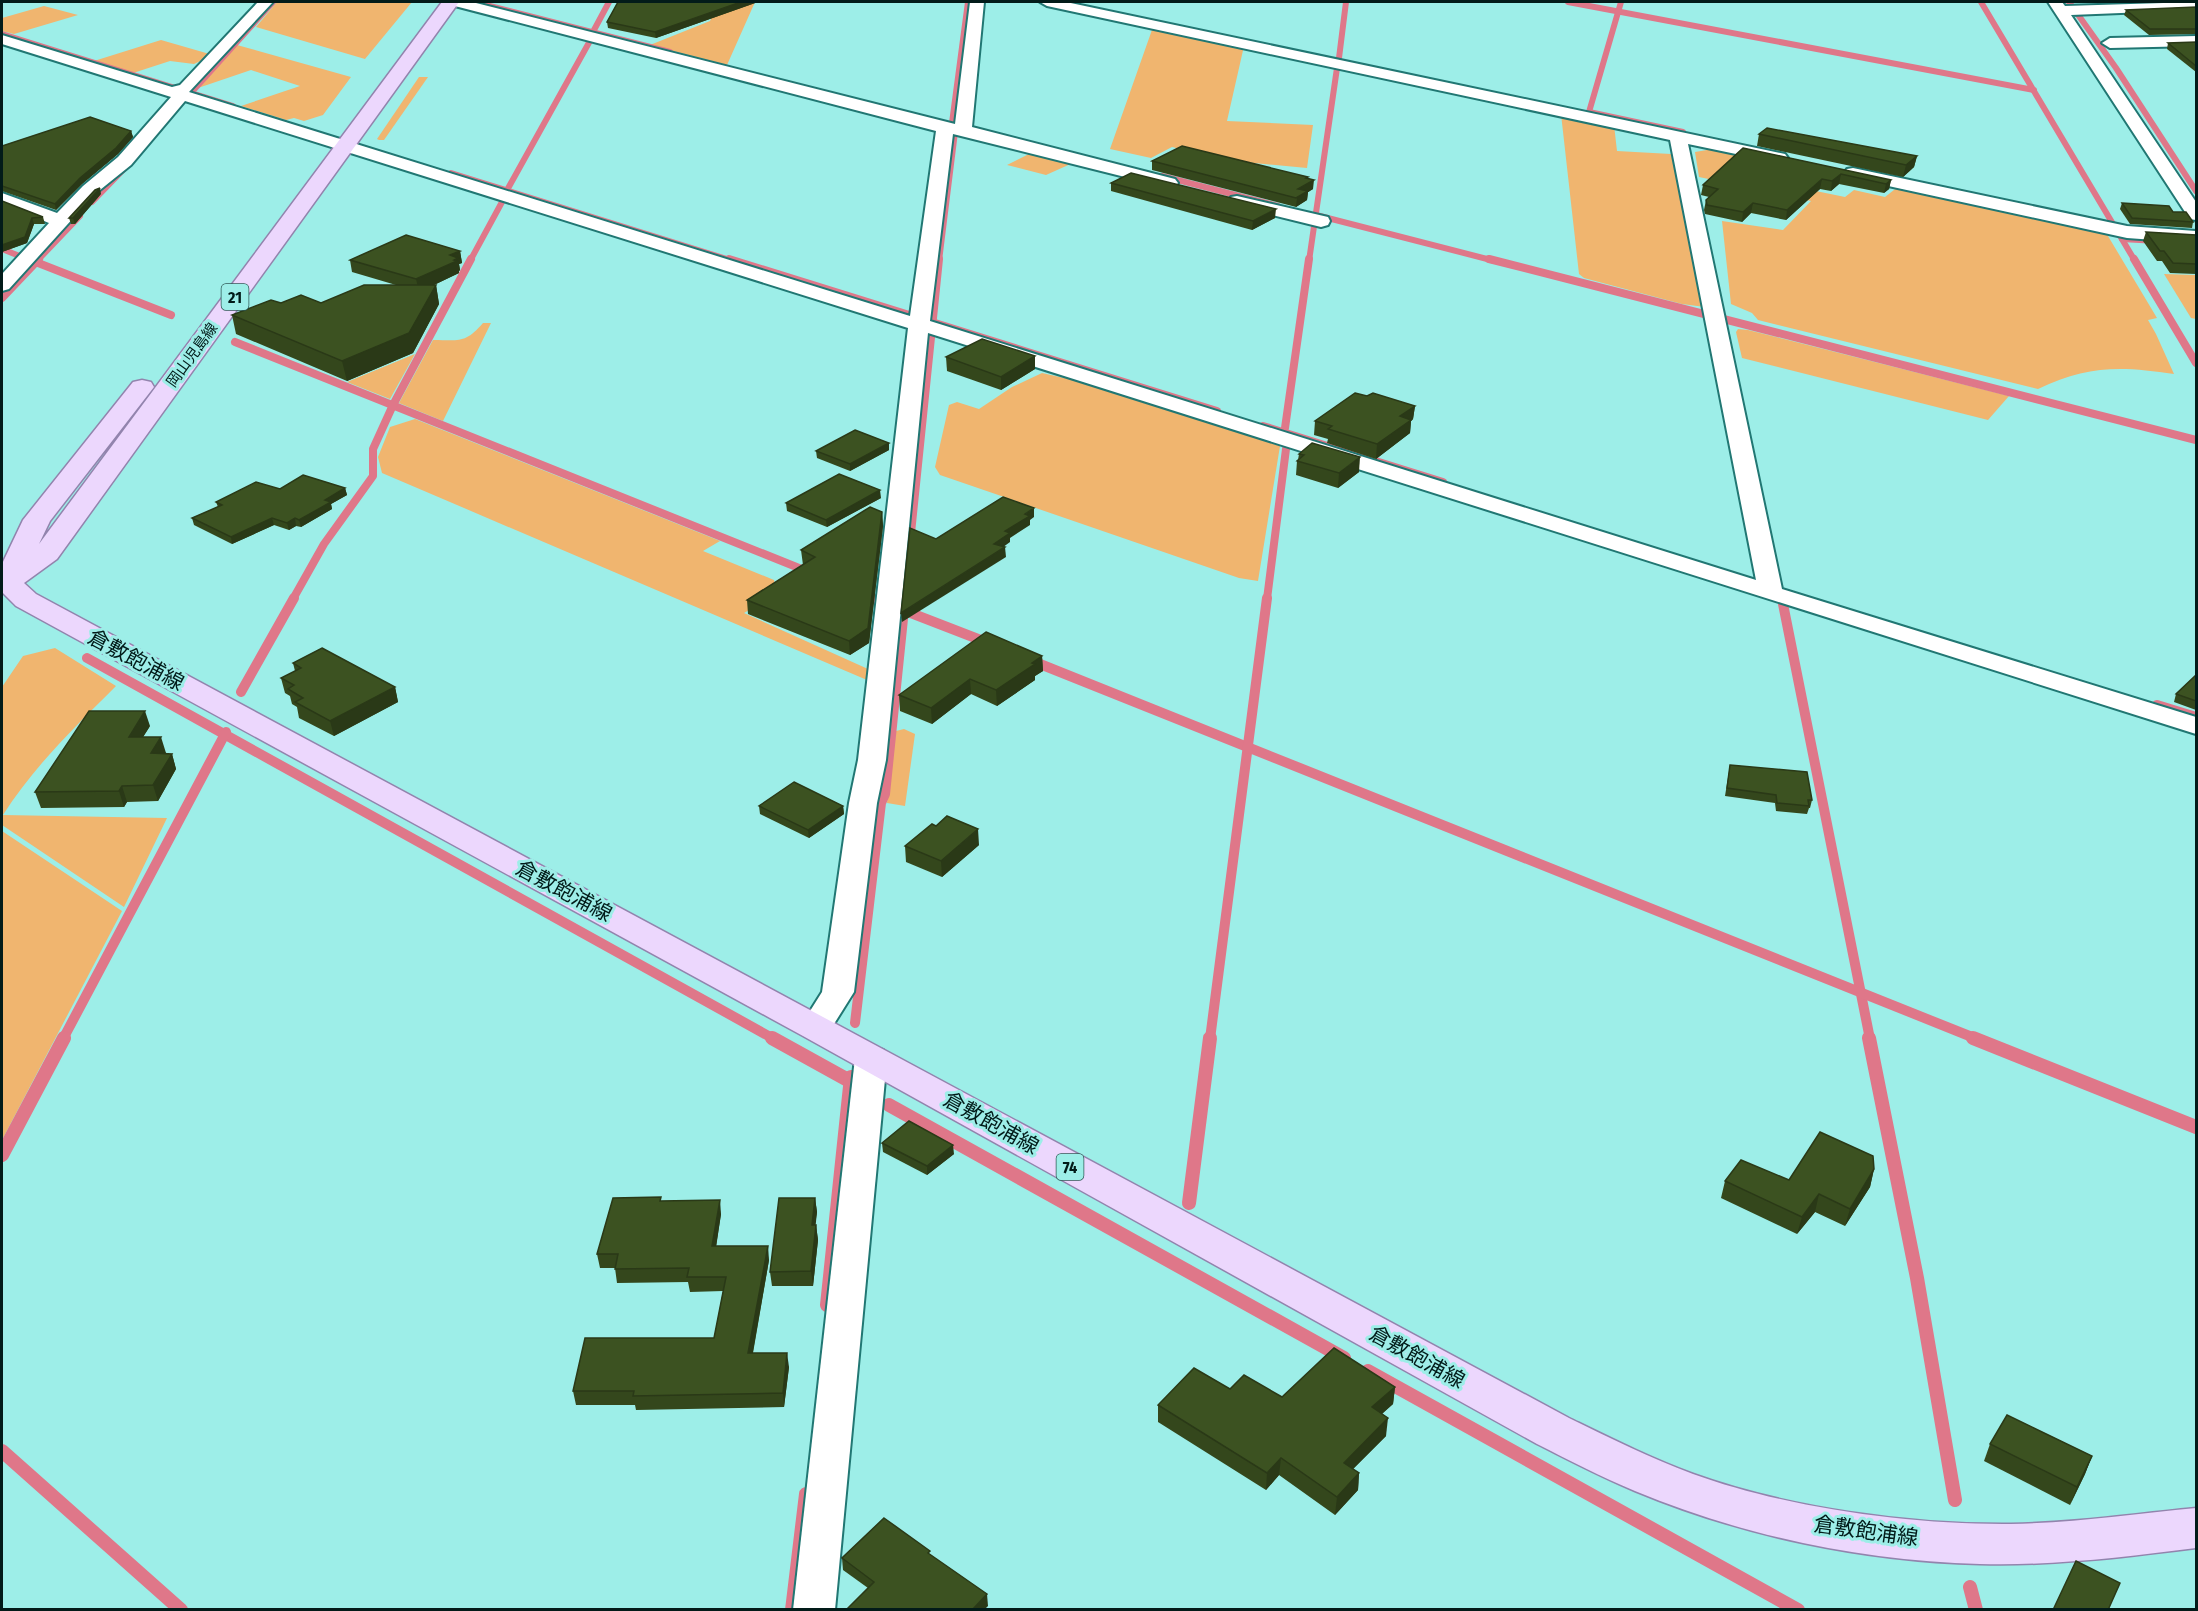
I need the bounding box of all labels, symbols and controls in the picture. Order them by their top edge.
road number: 21 [222,284,248,310]
street label: 岡山児島線 [163,319,221,391]
street label: 倉敷飽浦線 [84,624,188,696]
street label: 倉敷飽浦線 [512,855,616,927]
street label: 倉敷飽浦線 [939,1086,1043,1160]
road number: 74 [1056,1154,1084,1180]
street label: 倉敷飽浦線 [1365,1320,1469,1394]
street label: 倉敷飽浦線 [1812,1511,1920,1551]

